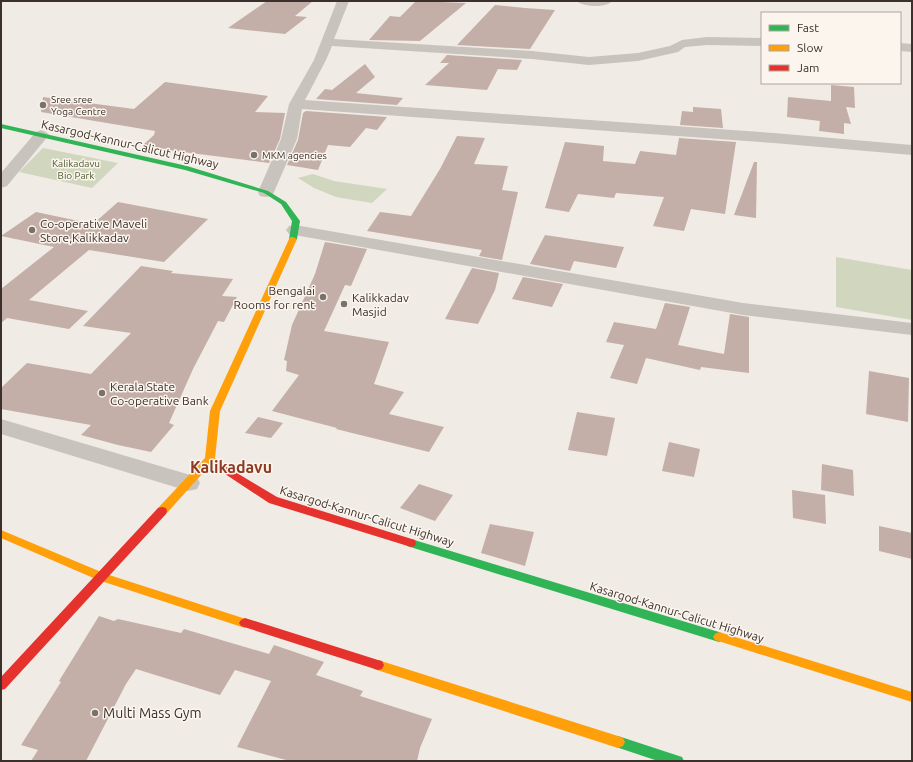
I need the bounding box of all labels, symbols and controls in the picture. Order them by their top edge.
legend [761,12,901,84]
text: Fast [797,21,819,34]
text: Slow [797,41,823,54]
text: Jam [797,61,819,74]
place label: Sree sree Yoga Centre [51,94,106,117]
marker: Sree sree Yoga Centre [38,100,48,110]
street label: Kasargod-Kannur-Calicut Highway [40,117,220,171]
marker: MKM agencies [249,150,259,160]
place label: MKM agencies [262,150,327,161]
park label: Kalikadavu Bio Park [52,158,100,181]
place label: Co-operative Maveli Store,Kalikkadav [40,217,147,244]
marker: Co-operative Maveli Store,Kalikkadav [27,225,37,235]
place label: Bengalai Rooms for rent [234,284,315,311]
place label: Kalikkadav Masjid [352,291,409,318]
marker: Bengalai Rooms for rent [318,292,328,302]
marker: Kalikkadav Masjid [339,299,349,309]
place label: Kerala State Co-operative Bank [110,380,209,407]
marker: Kerala State Co-operative Bank [97,388,107,398]
district label: Kalikadavu [190,458,272,476]
street label: Kasargod-Kannur-Calicut Highway [278,483,456,549]
street label: Kasargod-Kannur-Calicut Highway [588,579,766,645]
place label: Multi Mass Gym [103,705,202,721]
marker: Multi Mass Gym [90,708,100,718]

